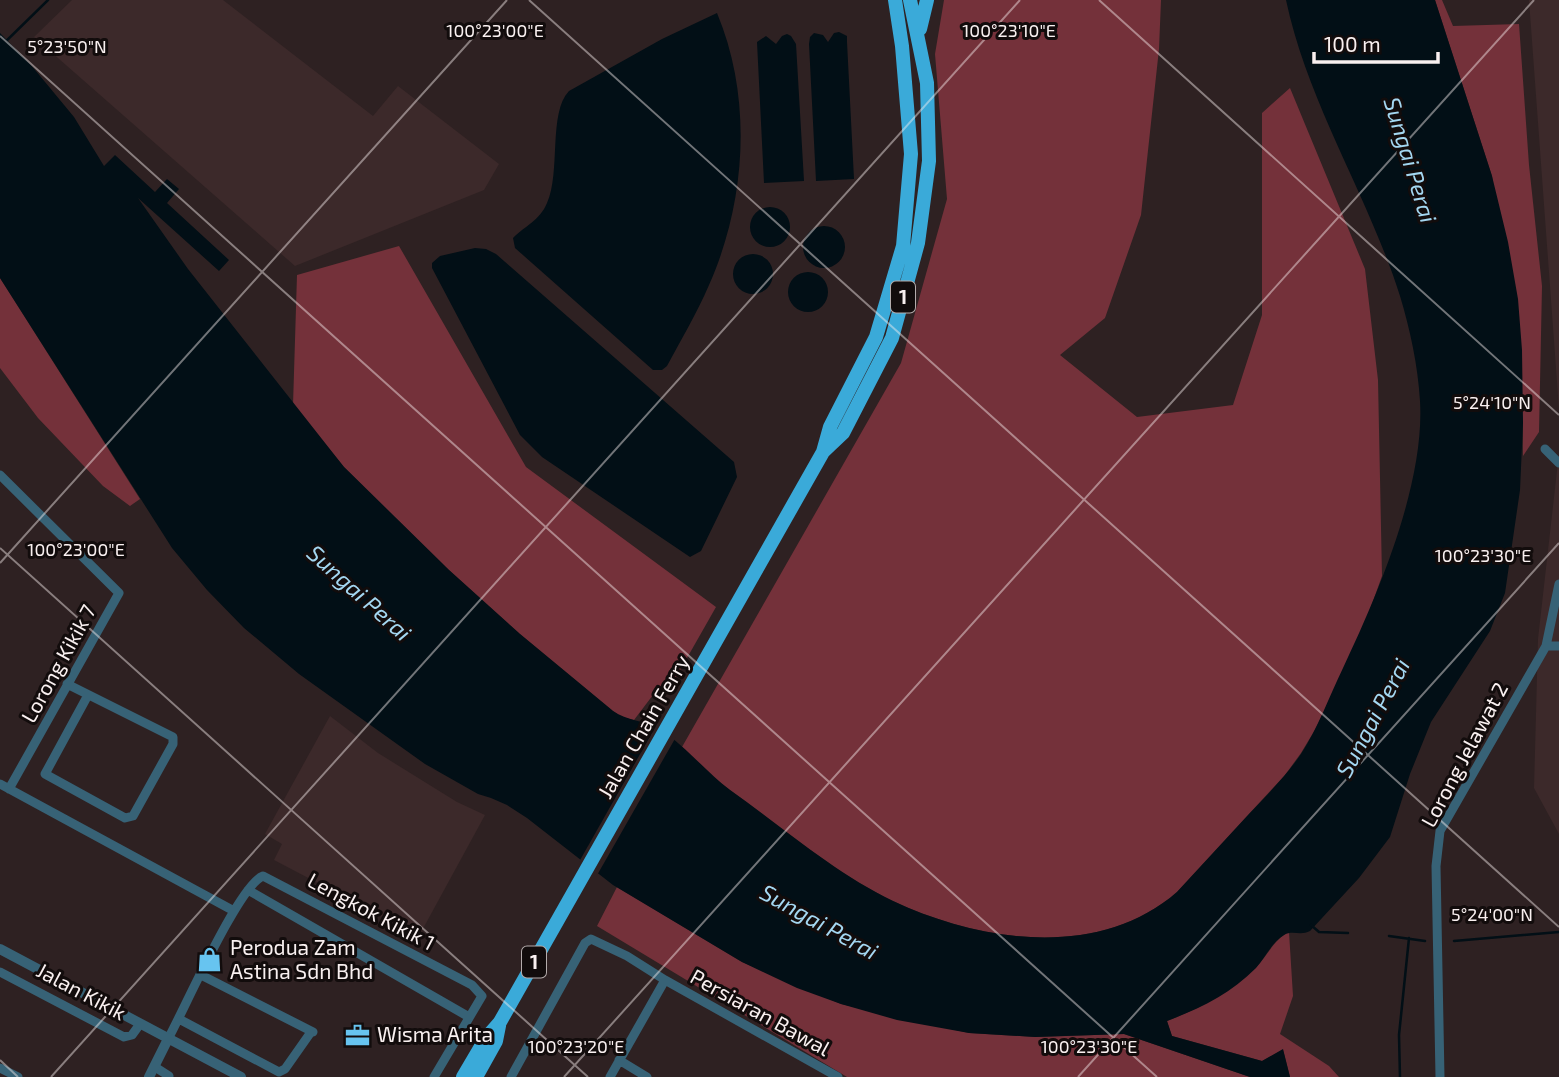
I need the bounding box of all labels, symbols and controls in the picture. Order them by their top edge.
text: 100°23'00"E [446,19,544,41]
text: 100°23'10"E [962,19,1056,41]
scale bar [1314,21,1438,65]
text: 100 m [1324,31,1381,56]
text: 5°23'50"N [27,35,107,57]
water label: Sungai Perai [1379,93,1443,226]
road number: 1 [891,282,915,312]
text: 5°24'10"N [1453,391,1531,413]
text: 100°23'00"E [27,538,125,560]
water label: Sungai Perai [302,538,418,646]
text: 100°23'30"E [1435,544,1531,566]
street label: Lorong Kikik 7 [15,600,100,727]
street label: Jalan Chain Ferry [592,650,694,802]
water label: Sungai Perai [1329,653,1415,782]
street label: Lorong Jelawat 2 [1415,678,1512,831]
street label: Lengkok Kikik 1 [304,867,440,955]
water label: Sungai Perai [756,877,883,965]
text: 5°24'00"N [1451,903,1533,925]
place label: Perodua Zam Astina Sdn Bhd [230,934,373,983]
shop icon: Perodua Zam Astina Sdn Bhd [196,946,224,974]
road number: 1 [522,946,546,978]
street label: Jalan Kikik [33,957,131,1025]
street label: Persiaran Bawal [687,963,836,1061]
office icon: Wisma Arita [343,1021,371,1049]
place label: Wisma Arita [377,1021,493,1046]
text: 100°23'20"E [528,1035,624,1057]
text: 100°23'30"E [1041,1035,1137,1057]

